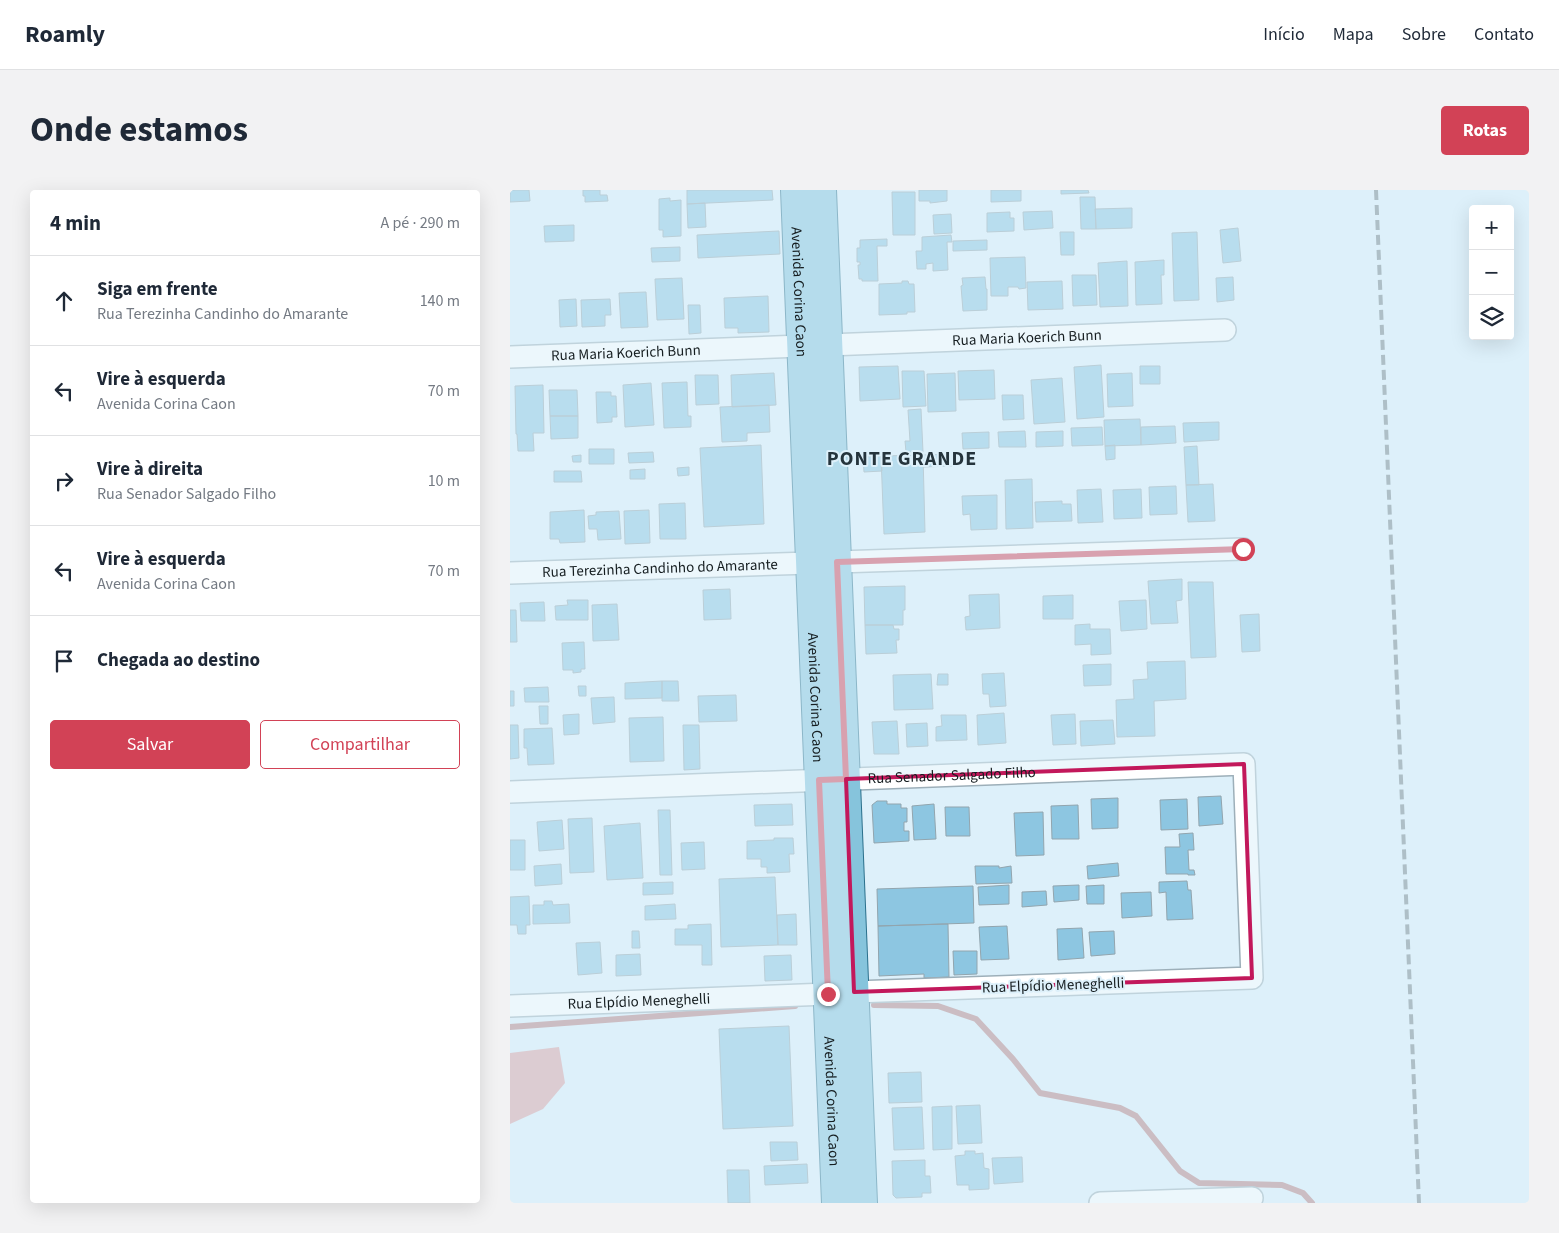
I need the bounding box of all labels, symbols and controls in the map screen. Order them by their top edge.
text: Roamly [25,17,105,52]
text: Início [1263,22,1305,47]
text: Mapa [1333,22,1374,47]
text: Sobre [1402,22,1446,47]
text: Contato [1474,22,1534,47]
text: Onde estamos [30,105,248,155]
button: Rotas [1441,106,1529,155]
map controls [1469,205,1514,340]
button: + [1469,205,1514,250]
text: 4 min [50,208,101,238]
text: A pé · 290 m [381,212,460,234]
street label: Avenida Corina Caon [786,226,812,357]
button: − [1469,250,1514,295]
text: Siga em frente [97,276,218,303]
icon: ahead [50,287,78,315]
text: 140 m [420,290,460,312]
button: layers [1469,295,1514,340]
text: Rua Terezinha Candinho do Amarante [97,303,348,325]
street label: Rua Maria Koerich Bunn [952,325,1102,351]
street label: Rua Maria Koerich Bunn [551,340,701,366]
text: Vire à esquerda [97,366,226,393]
icon: left [50,377,78,405]
text: 70 m [428,380,460,402]
text: Avenida Corina Caon [97,393,236,415]
district label: PONTE GRANDE [827,445,977,473]
text: Vire à direita [97,456,203,483]
icon: right [50,467,78,495]
text: 10 m [428,470,460,492]
text: Rua Senador Salgado Filho [97,483,276,505]
route start [1232,538,1255,561]
text: Vire à esquerda [97,546,226,573]
street label: Rua Terezinha Candinho do Amarante [542,554,778,583]
icon: left [50,557,78,585]
text: 70 m [428,560,460,582]
text: Avenida Corina Caon [97,573,236,595]
street label: Avenida Corina Caon [802,632,828,763]
icon: arrive [50,647,78,675]
text: Chegada ao destino [97,647,260,674]
button: Salvar [50,720,250,769]
button: Compartilhar [260,720,460,769]
street label: Rua Senador Salgado Filho [867,762,1036,789]
street label: Rua Elpídio Meneghelli [981,973,1125,998]
route end [817,983,840,1006]
street label: Rua Elpídio Meneghelli [567,988,711,1015]
street label: Avenida Corina Caon [818,1036,845,1167]

